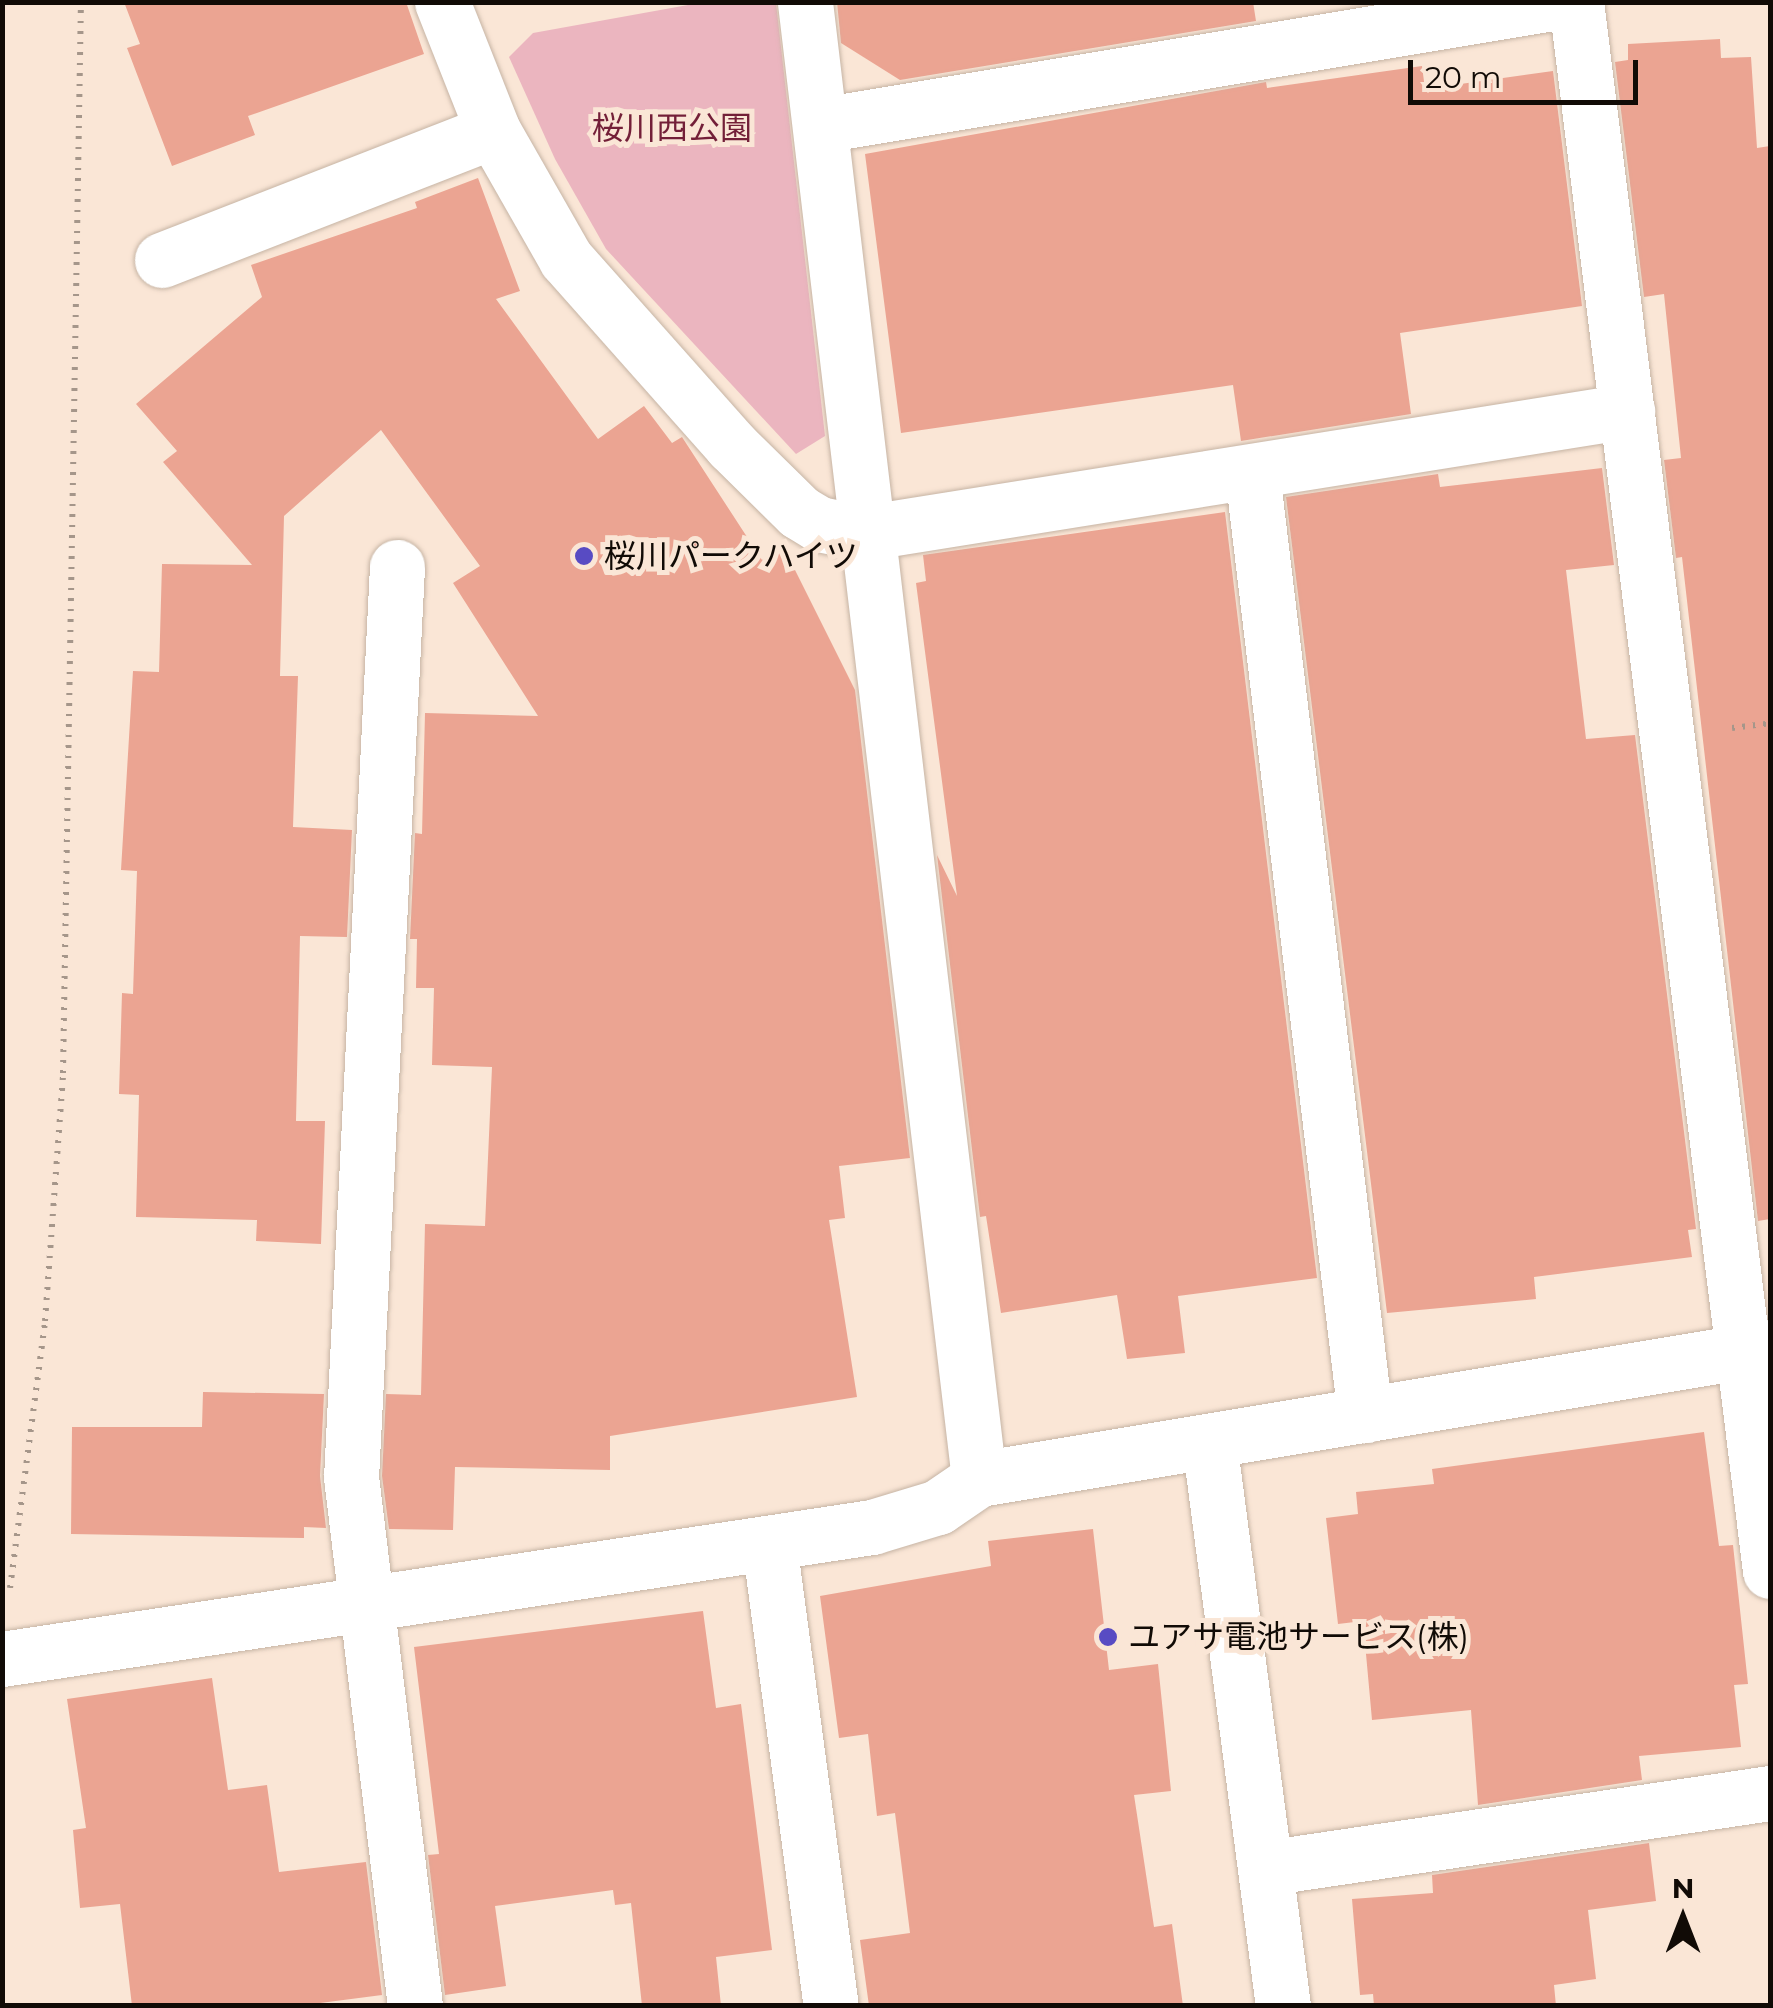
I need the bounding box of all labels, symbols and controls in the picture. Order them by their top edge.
scale bar [1413,40,1643,102]
text: 20 m [1425,59,1502,96]
park label: 桜川西公園 [592,109,752,147]
place label: 桜川パークハイツ [604,537,860,575]
marker: 桜川パークハイツ [573,545,595,567]
place label: ユアサ電池サービス(株) [1128,1618,1469,1656]
marker: ユアサ電池サービス(株) [1097,1626,1119,1648]
north arrow [1633,1868,1733,1968]
text: N [1672,1871,1694,1905]

